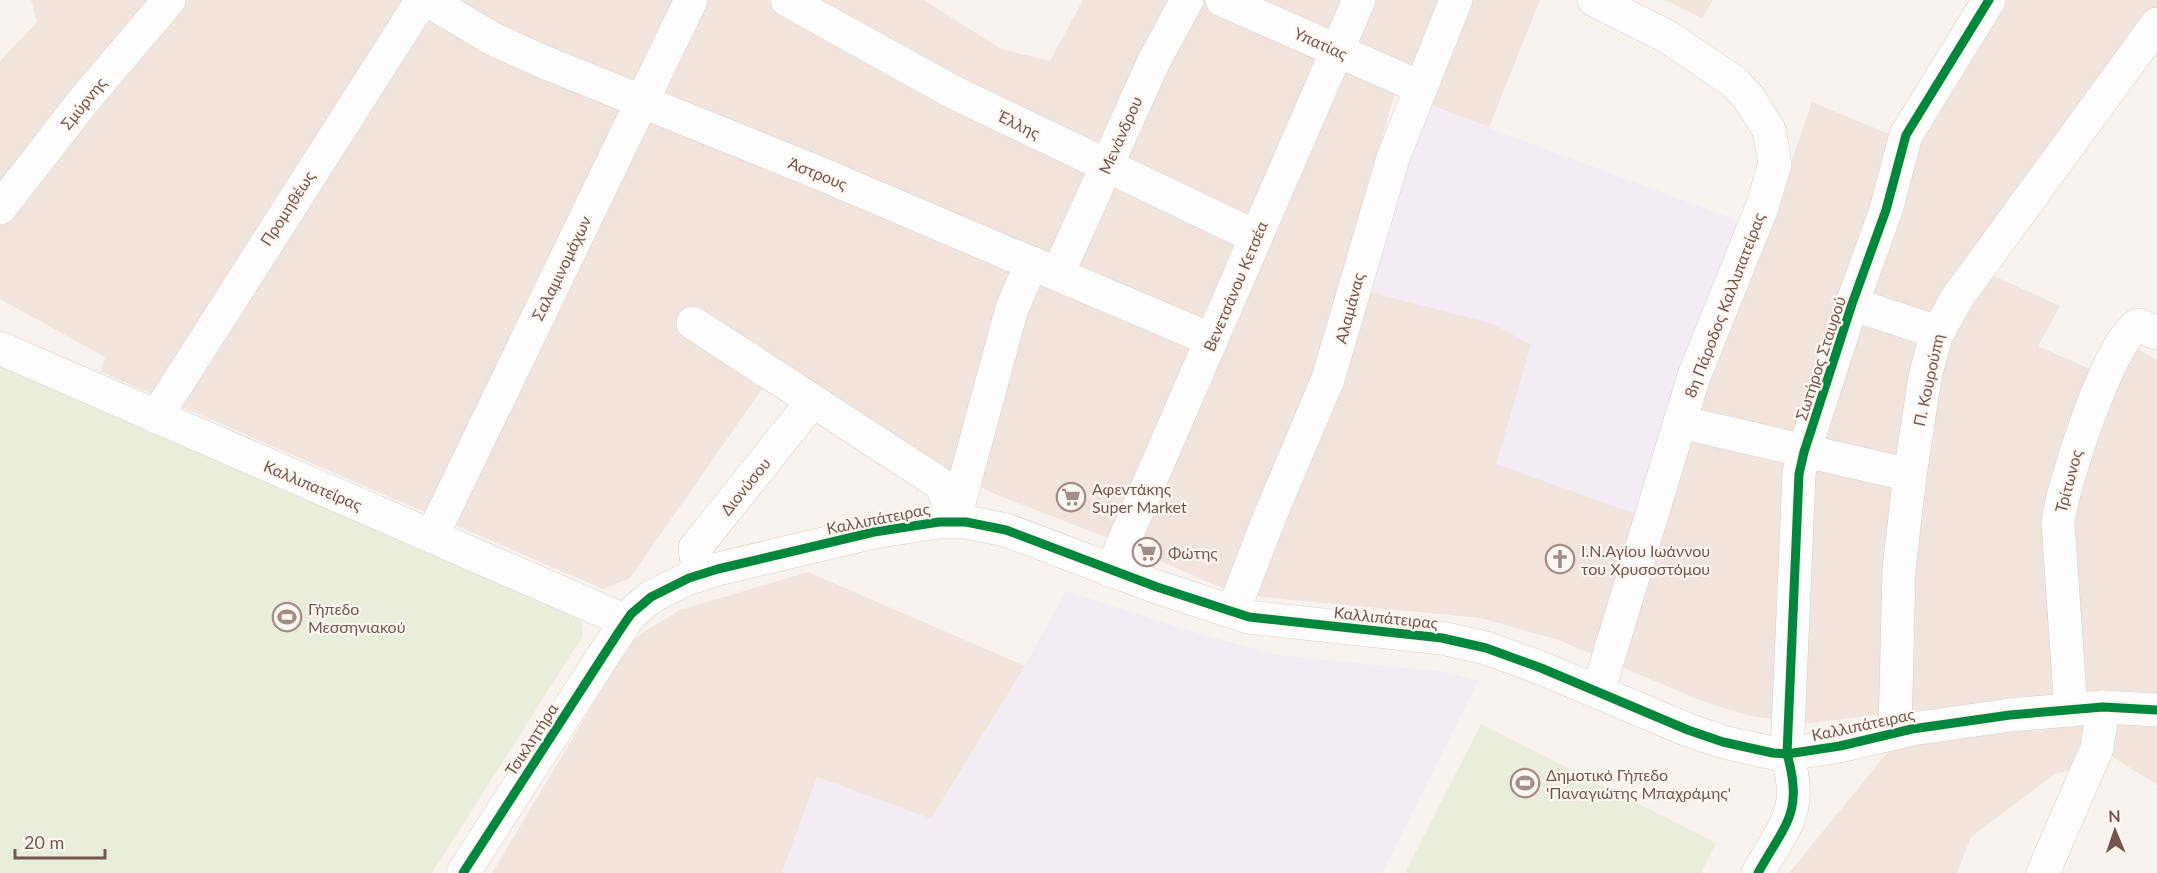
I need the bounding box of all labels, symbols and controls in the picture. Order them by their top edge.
street label: Υπατίας [1291,23,1351,63]
street label: Σμύρνης [56,73,110,133]
street label: Μενάνδρου [1094,93,1146,177]
street label: Έλλης [995,106,1044,143]
street label: Άστρους [786,153,851,194]
street label: Προμηθέως [256,167,319,249]
street label: 8η Πάροδος Καλλιπατείρας [1680,209,1768,400]
street label: Σαλαμινομάχων [527,213,595,323]
street label: Βενετσάνου Κετσέα [1199,217,1271,354]
street label: Αλαμάνας [1330,270,1368,346]
street label: Σωτήρος Σταυρού [1791,294,1849,422]
street label: Π. Κουρούπη [1909,332,1947,428]
street label: Τρίτωνος [2050,447,2086,515]
street label: Διονύσου [716,453,774,519]
street label: Καλλιπατείρας [261,456,365,514]
place label: Αφεντάκης Super Market [1092,479,1187,516]
supermarket icon: Αφεντάκης Super Market [1055,481,1087,513]
street label: Καλλιπάτειρας [825,499,932,537]
supermarket icon: Φώτης [1131,536,1163,568]
place label: Ι.Ν.Αγίου Ιωάννου του Χρυσοστόμου [1581,541,1710,578]
place label: Φώτης [1168,543,1218,562]
church icon: Ι.Ν.Αγίου Ιωάννου του Χρυσοστόμου [1544,543,1576,575]
place label: Γήπεδο Μεσσηνιακού [308,599,406,636]
sports icon: Γήπεδο Μεσσηνιακού [271,601,303,633]
street label: Καλλιπάτειρας [1333,602,1440,632]
street label: Τσικλητήρα [501,699,562,779]
street label: Καλλιπάτειρας [1810,704,1917,744]
place label: Δημοτικό Γήπεδο 'Παναγιώτης Μπαχράμης' [1546,765,1731,802]
sports icon: Δημοτικό Γήπεδο 'Παναγιώτης Μπαχράμης' [1509,767,1541,799]
north arrow [2085,801,2145,861]
text: N [2108,806,2121,825]
scale bar [15,822,105,860]
text: 20 m [24,831,64,853]

